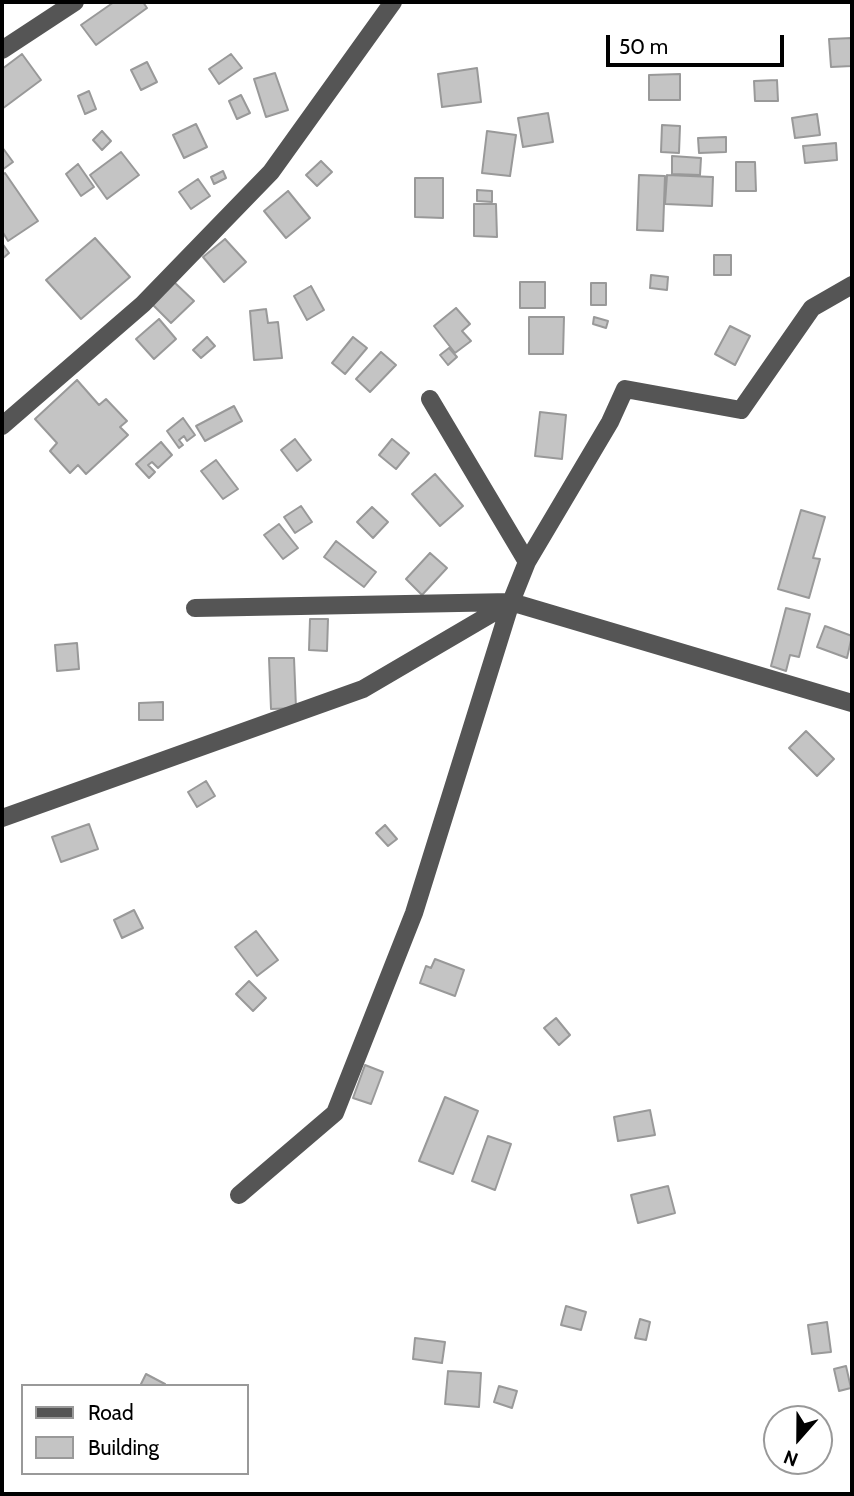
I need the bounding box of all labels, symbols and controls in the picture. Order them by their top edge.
scale bar [609,21,788,65]
text: 50 m [619,34,668,59]
legend [21,1384,248,1475]
text: Road [88,1400,134,1425]
north arrow [763,1405,833,1475]
text: Building [88,1435,159,1460]
text: N [781,1445,801,1471]

